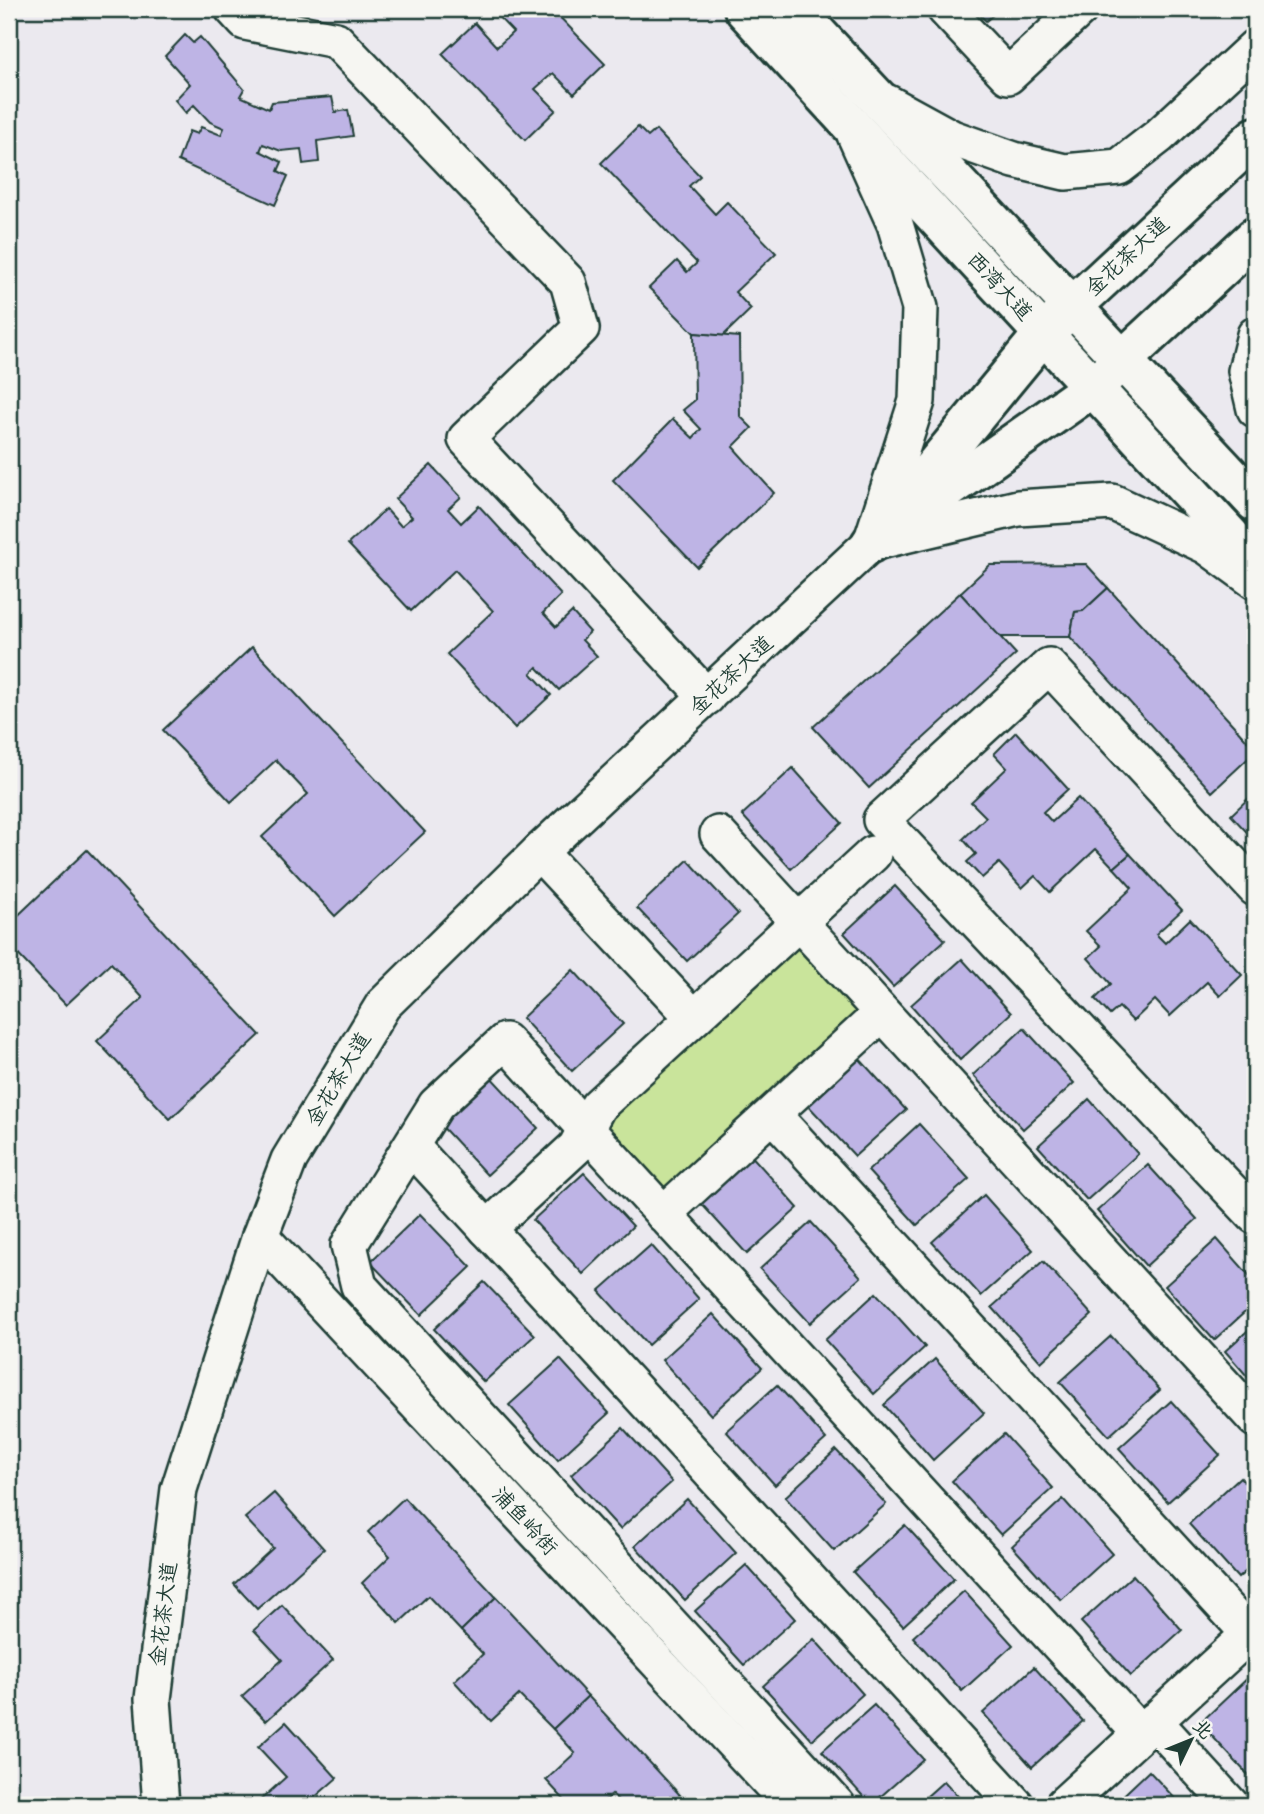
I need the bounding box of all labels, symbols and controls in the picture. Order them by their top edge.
street label: 金花茶大道 [1078,209,1178,305]
street label: 西湾大道 [958,245,1040,329]
street label: 金花茶大道 [682,628,782,724]
street label: 金花茶大道 [298,1026,380,1133]
street label: 浦鱼岭街 [483,1480,565,1564]
street label: 金花茶大道 [142,1560,187,1668]
north arrow [1156,1706,1226,1776]
text: 北 [1185,1713,1219,1747]

